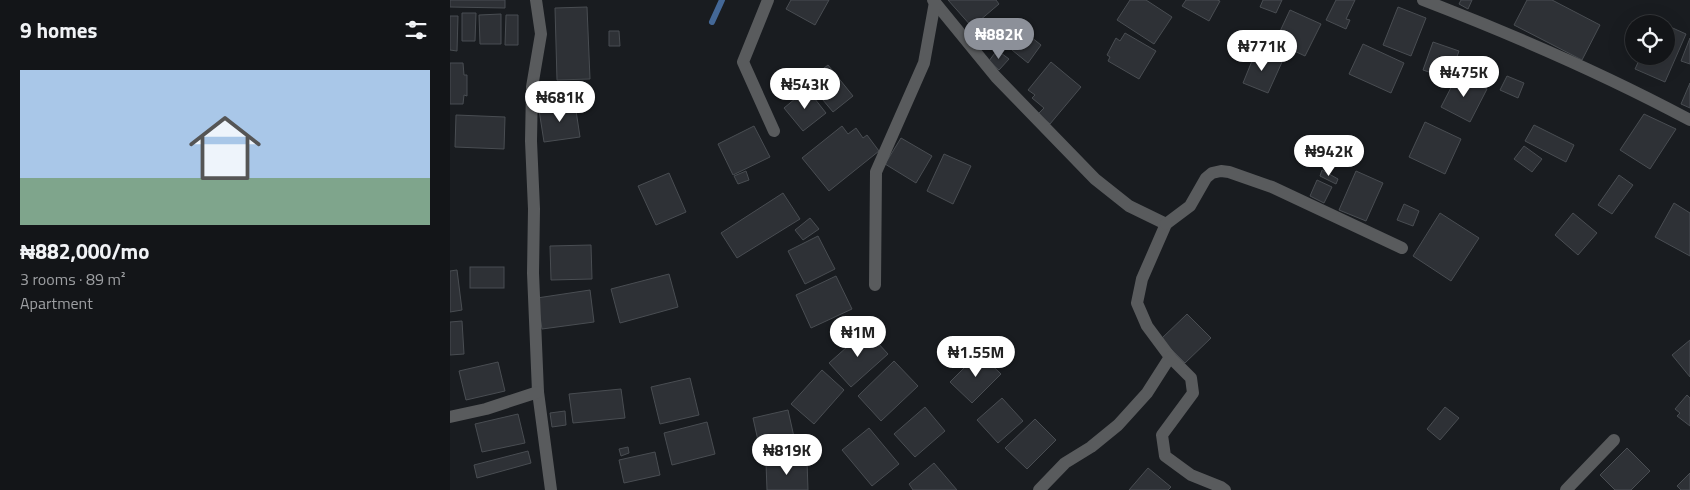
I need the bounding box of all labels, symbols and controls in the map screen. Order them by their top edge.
text: 9 homes [20,14,97,46]
map controls [1625,15,1675,65]
button: locate [1625,15,1675,65]
icon: filters [402,16,430,44]
pin: ₦882K [964,18,1034,60]
text: ₦882K [975,22,1023,46]
pin: ₦771K [1227,30,1297,72]
text: ₦771K [1238,34,1286,58]
pin: ₦475K [1429,56,1499,98]
text: ₦475K [1440,60,1488,84]
pin: ₦543K [770,68,840,110]
text: ₦543K [781,72,829,96]
pin: ₦681K [525,80,595,123]
text: ₦681K [536,85,584,109]
icon: home [180,103,270,193]
pin: ₦942K [1294,134,1364,177]
text: ₦942K [1305,139,1353,163]
text: ₦882,000/mo [20,235,149,267]
text: 3 rooms · 89 m² [20,267,125,291]
text: Apartment [20,291,93,315]
pin: ₦1M [834,316,882,358]
text: ₦1M [841,320,875,344]
pin: ₦1.55M [935,336,1017,378]
text: ₦1.55M [948,340,1004,364]
pin: ₦819K [752,434,822,476]
text: ₦819K [763,438,811,462]

